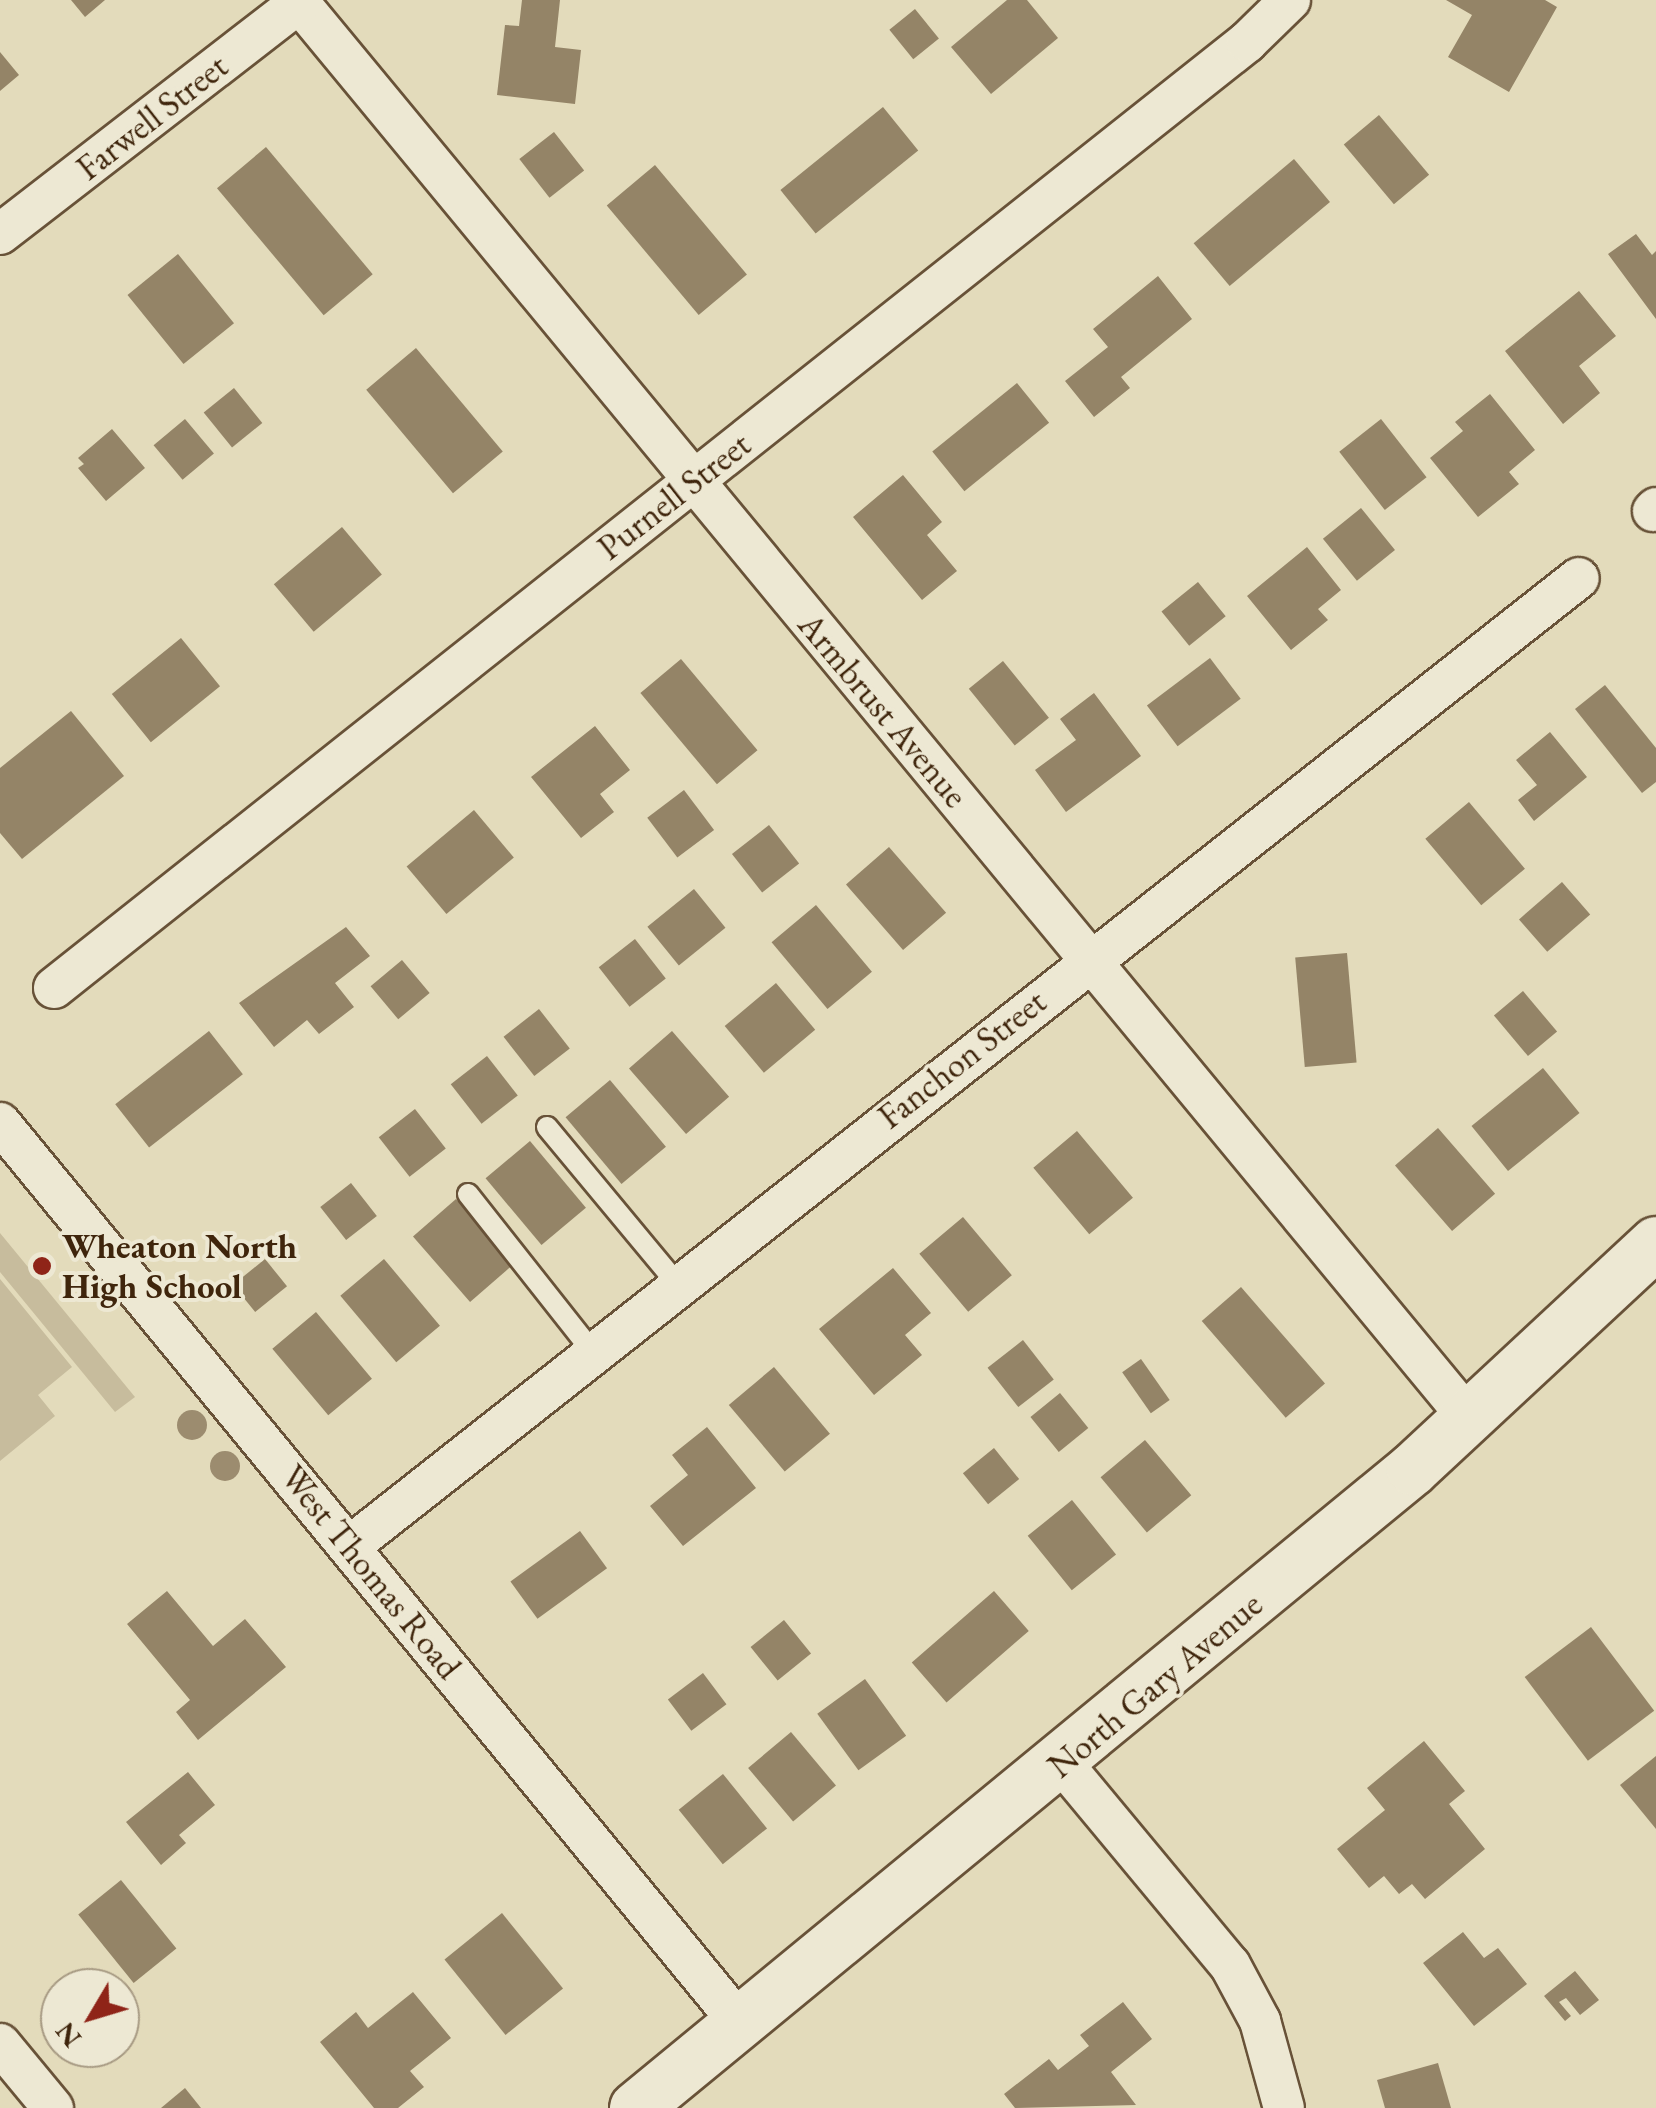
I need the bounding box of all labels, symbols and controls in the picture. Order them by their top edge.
street label: Farwell Street [68,45,236,189]
street label: Purnell Street [589,423,759,569]
street label: Armbrust Avenue [789,604,977,816]
street label: Fanchon Street [870,980,1054,1138]
place label: Wheaton North High School [62,1225,297,1307]
marker: Wheaton North High School [31,1255,53,1277]
street label: West Thomas Road [272,1457,470,1687]
street label: North Gary Avenue [1039,1583,1271,1787]
north arrow [40,1968,140,2068]
text: N [47,2015,89,2055]

